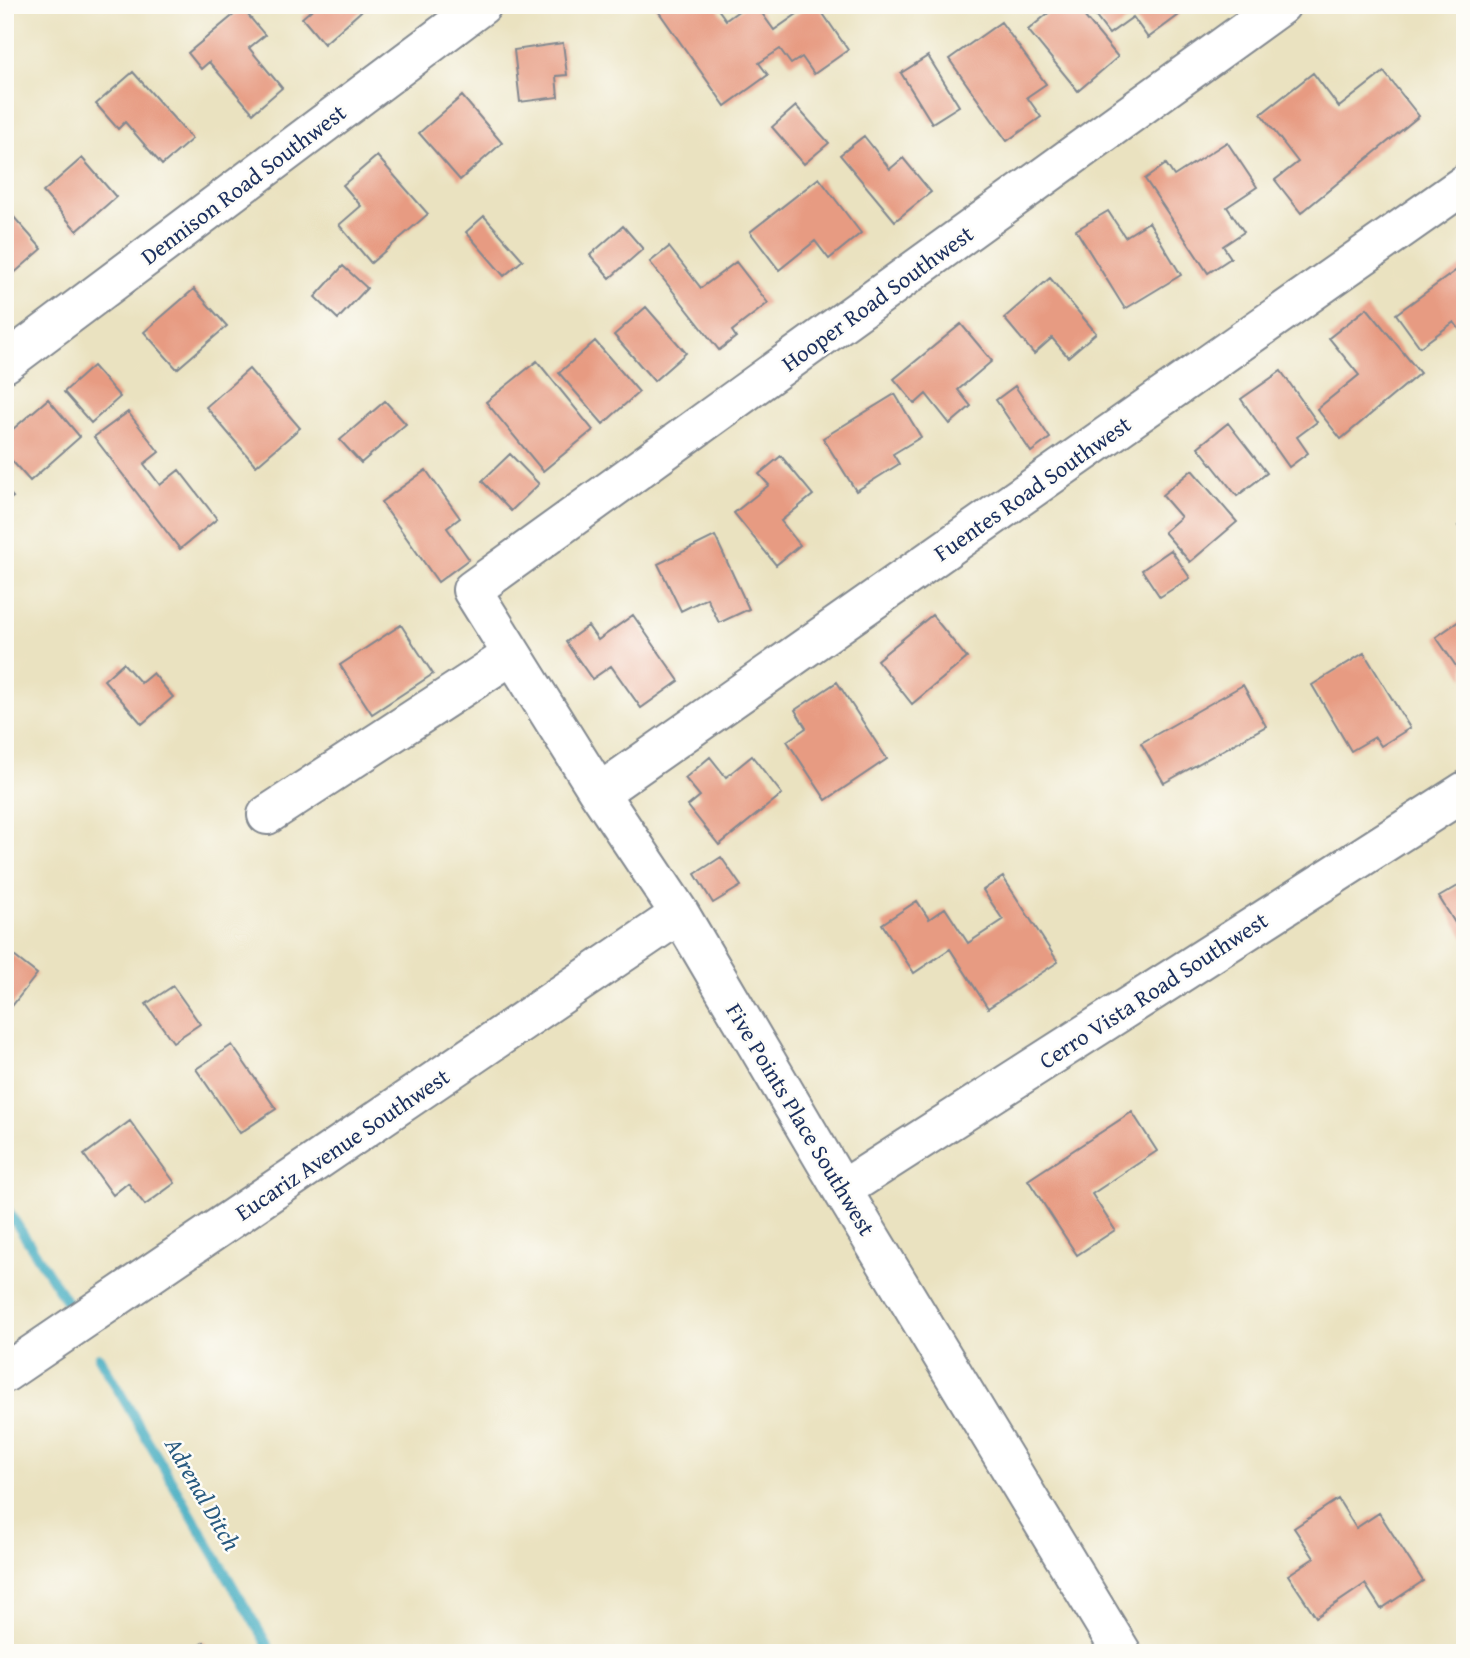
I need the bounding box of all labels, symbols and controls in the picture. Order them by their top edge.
street label: Dennison Road Southwest [133,96,353,272]
street label: Hooper Road Southwest [774,217,980,379]
street label: Fuentes Road Southwest [927,407,1137,569]
street label: Cerro Vista Road Southwest [1032,903,1274,1077]
street label: Five Points Place Southwest [718,996,884,1242]
street label: Eucariz Avenue Southwest [228,1060,456,1228]
water label: Adrenal Ditch [156,1430,250,1557]

